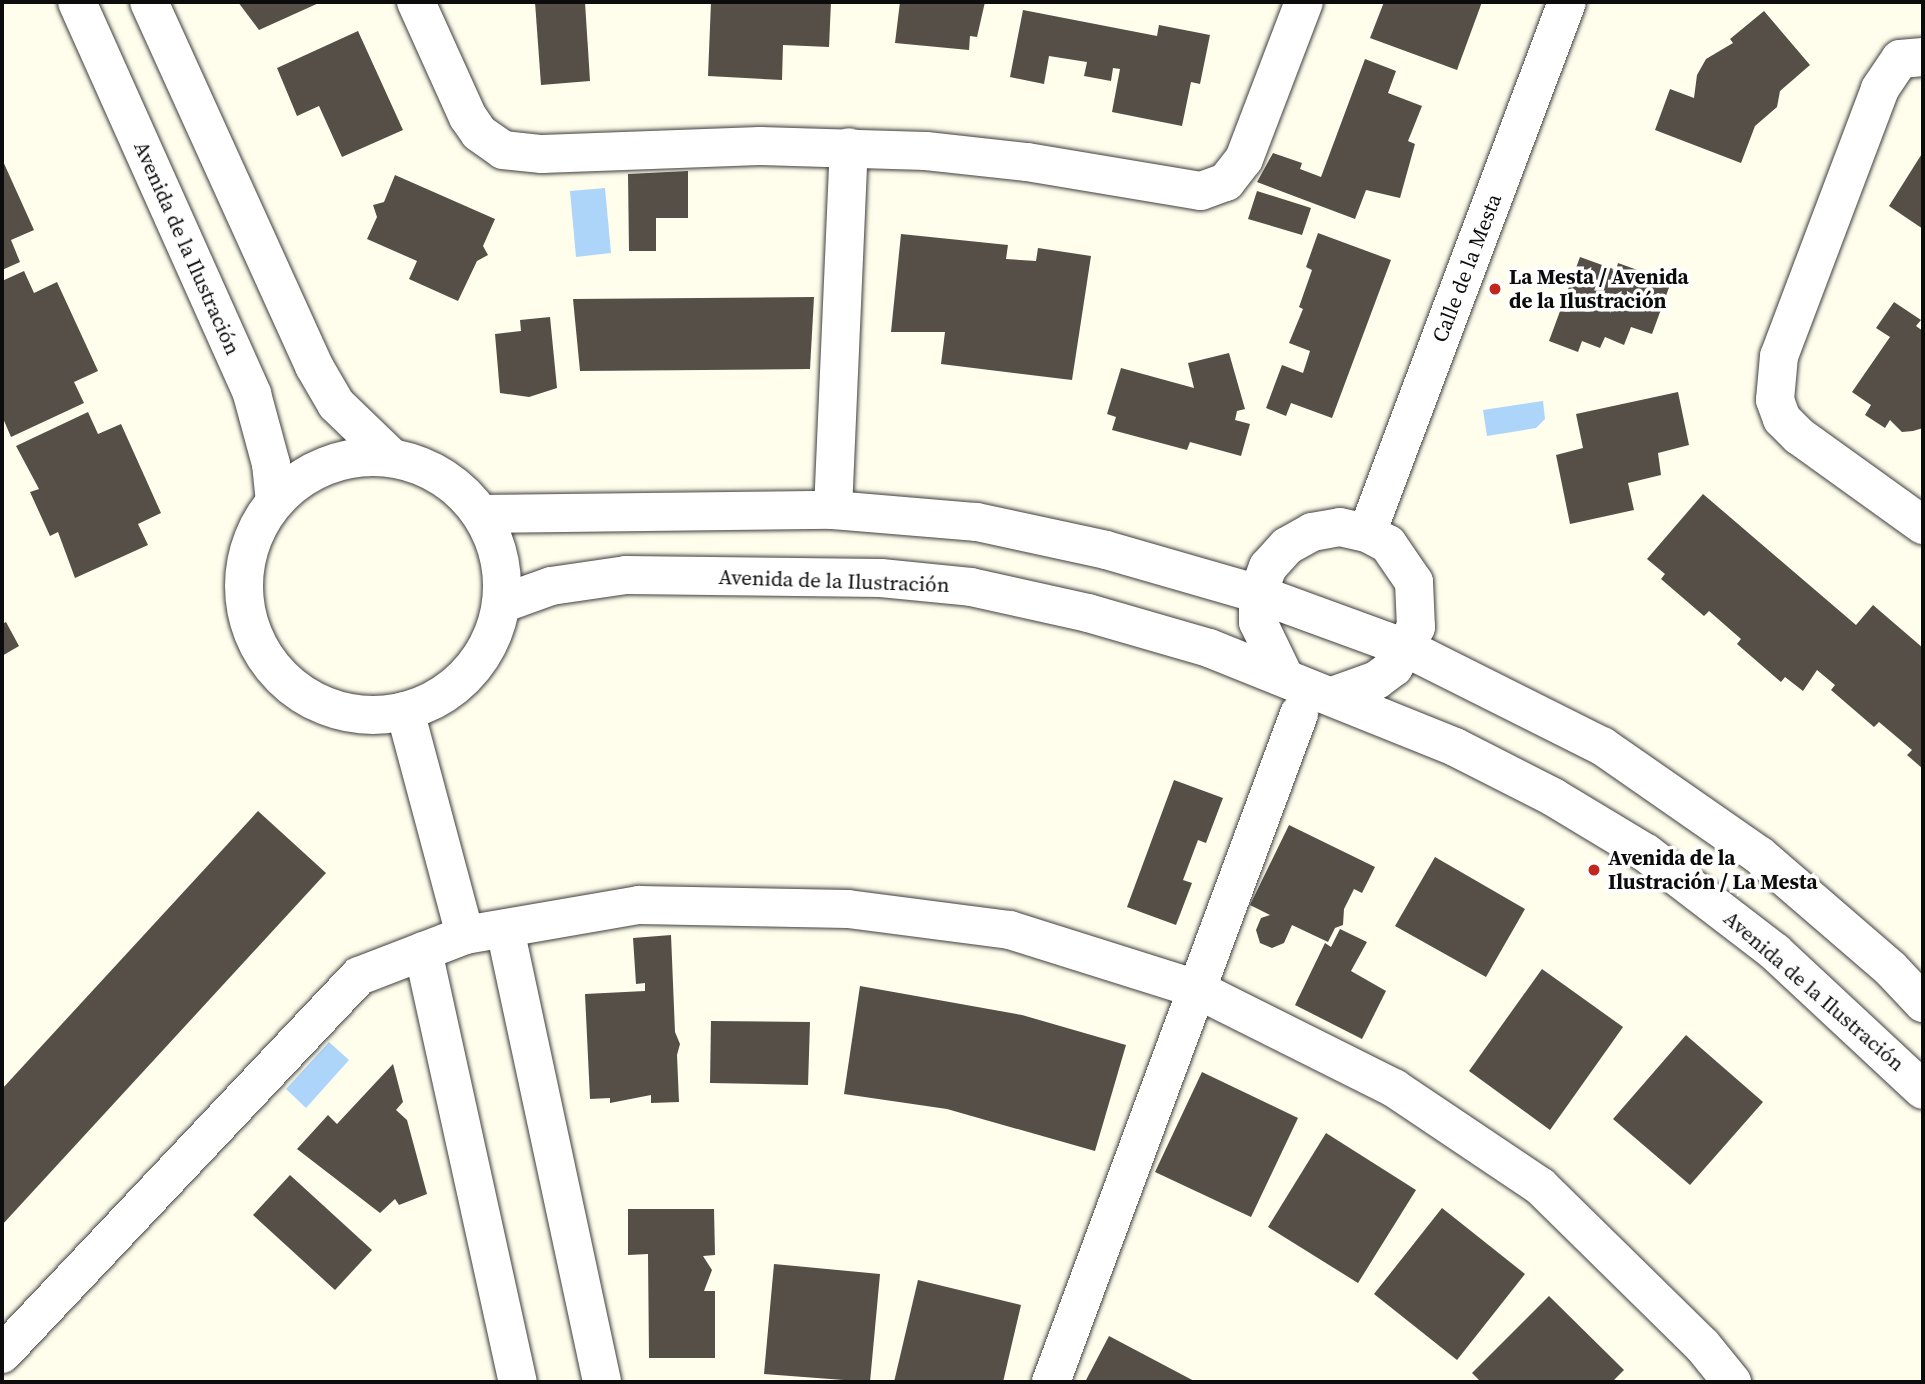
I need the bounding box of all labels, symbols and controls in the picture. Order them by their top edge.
street label: Avenida de la Ilustración [128,137,246,359]
street label: Calle de la Mesta [1427,190,1507,346]
place label: La Mesta / Avenida de la Ilustración [1509,264,1689,314]
marker: La Mesta / Avenida de la Ilustración [1487,281,1503,297]
street label: Avenida de la Ilustración [718,564,950,598]
place label: Avenida de la Ilustración / La Mesta [1608,845,1818,895]
marker: Avenida de la Ilustración / La Mesta [1586,862,1602,878]
street label: Avenida de la Ilustración [1719,906,1909,1076]

